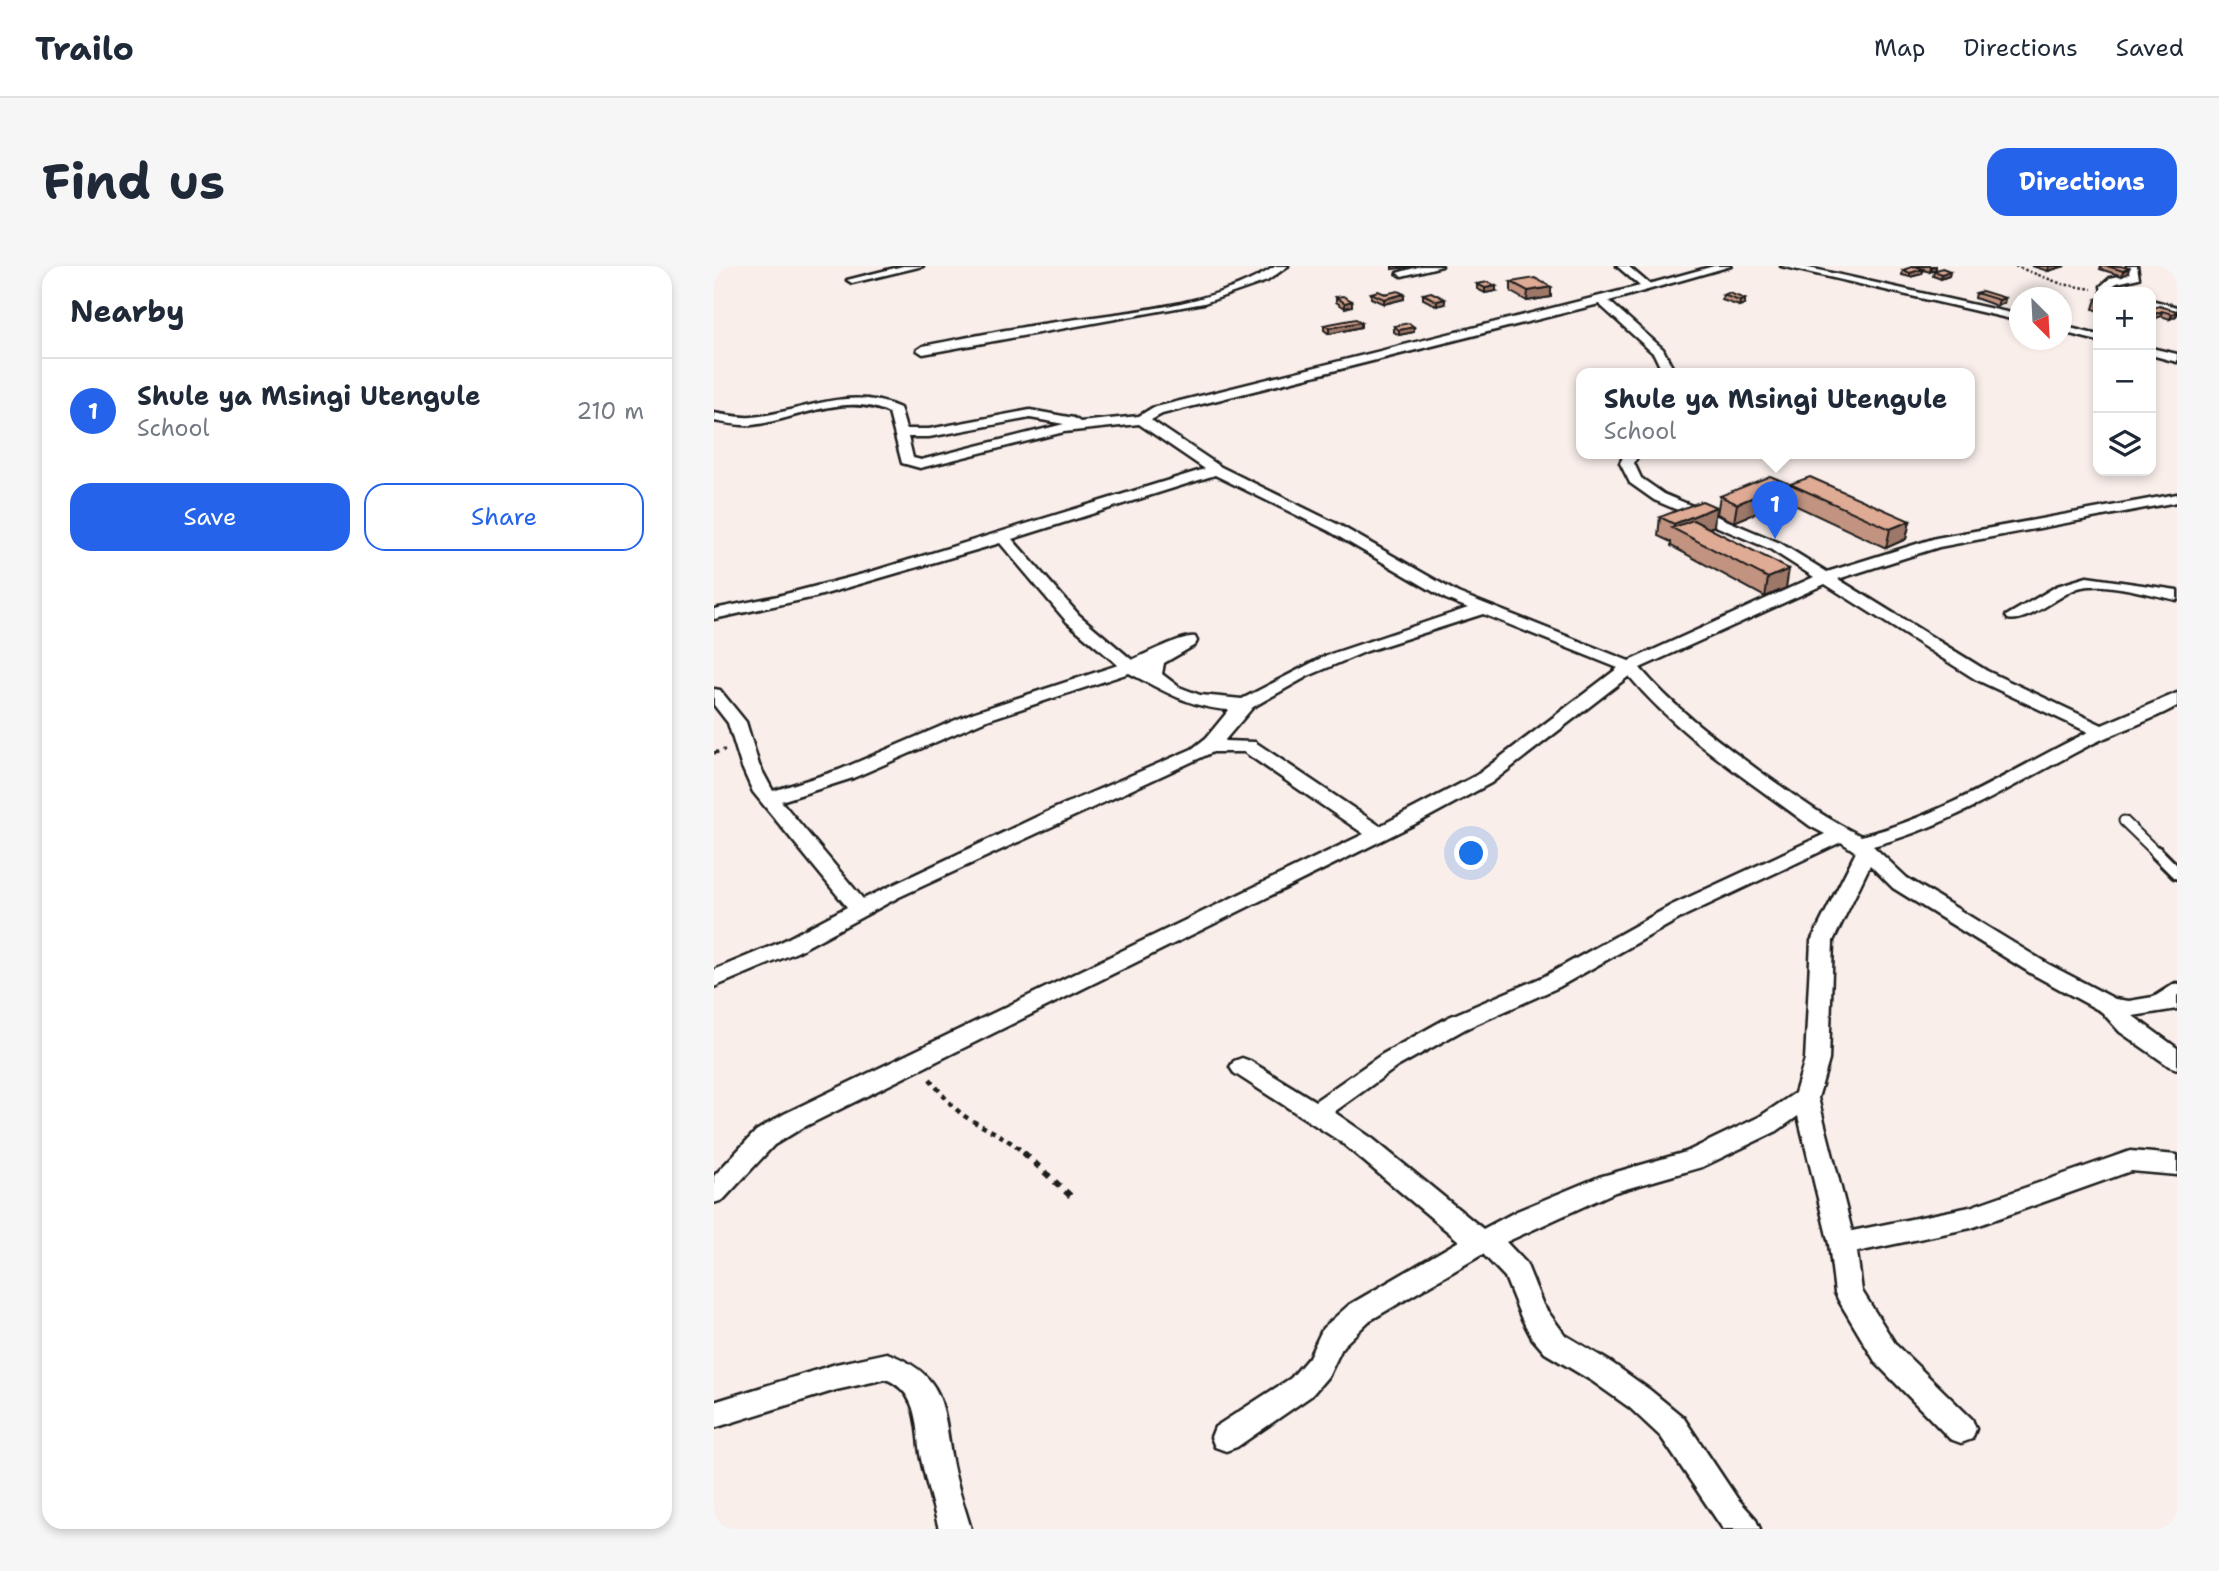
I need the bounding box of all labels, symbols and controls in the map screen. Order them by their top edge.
text: Trailo [35,26,134,71]
text: Map [1874,32,1925,64]
text: Directions [1963,32,2078,64]
text: Saved [2116,32,2184,64]
button: Directions [1987,148,2177,216]
text: Find us [42,149,225,215]
north arrow [2009,287,2072,350]
map controls [2093,287,2156,476]
button: + [2093,287,2156,350]
text: Nearby [70,291,185,332]
button: − [2093,350,2156,413]
popup [1576,368,1975,459]
text: Shule ya Msingi Utengule [137,378,481,413]
text: Shule ya Msingi Utengule [1604,381,1947,416]
text: 1 [88,396,98,426]
text: 210 m [576,396,644,426]
text: School [137,413,209,443]
button: layers [2093,413,2156,476]
text: School [1604,416,1676,446]
pin: 1 [1752,481,1798,539]
button: Save [70,483,350,551]
button: Share [364,483,644,551]
your location [1454,836,1488,870]

